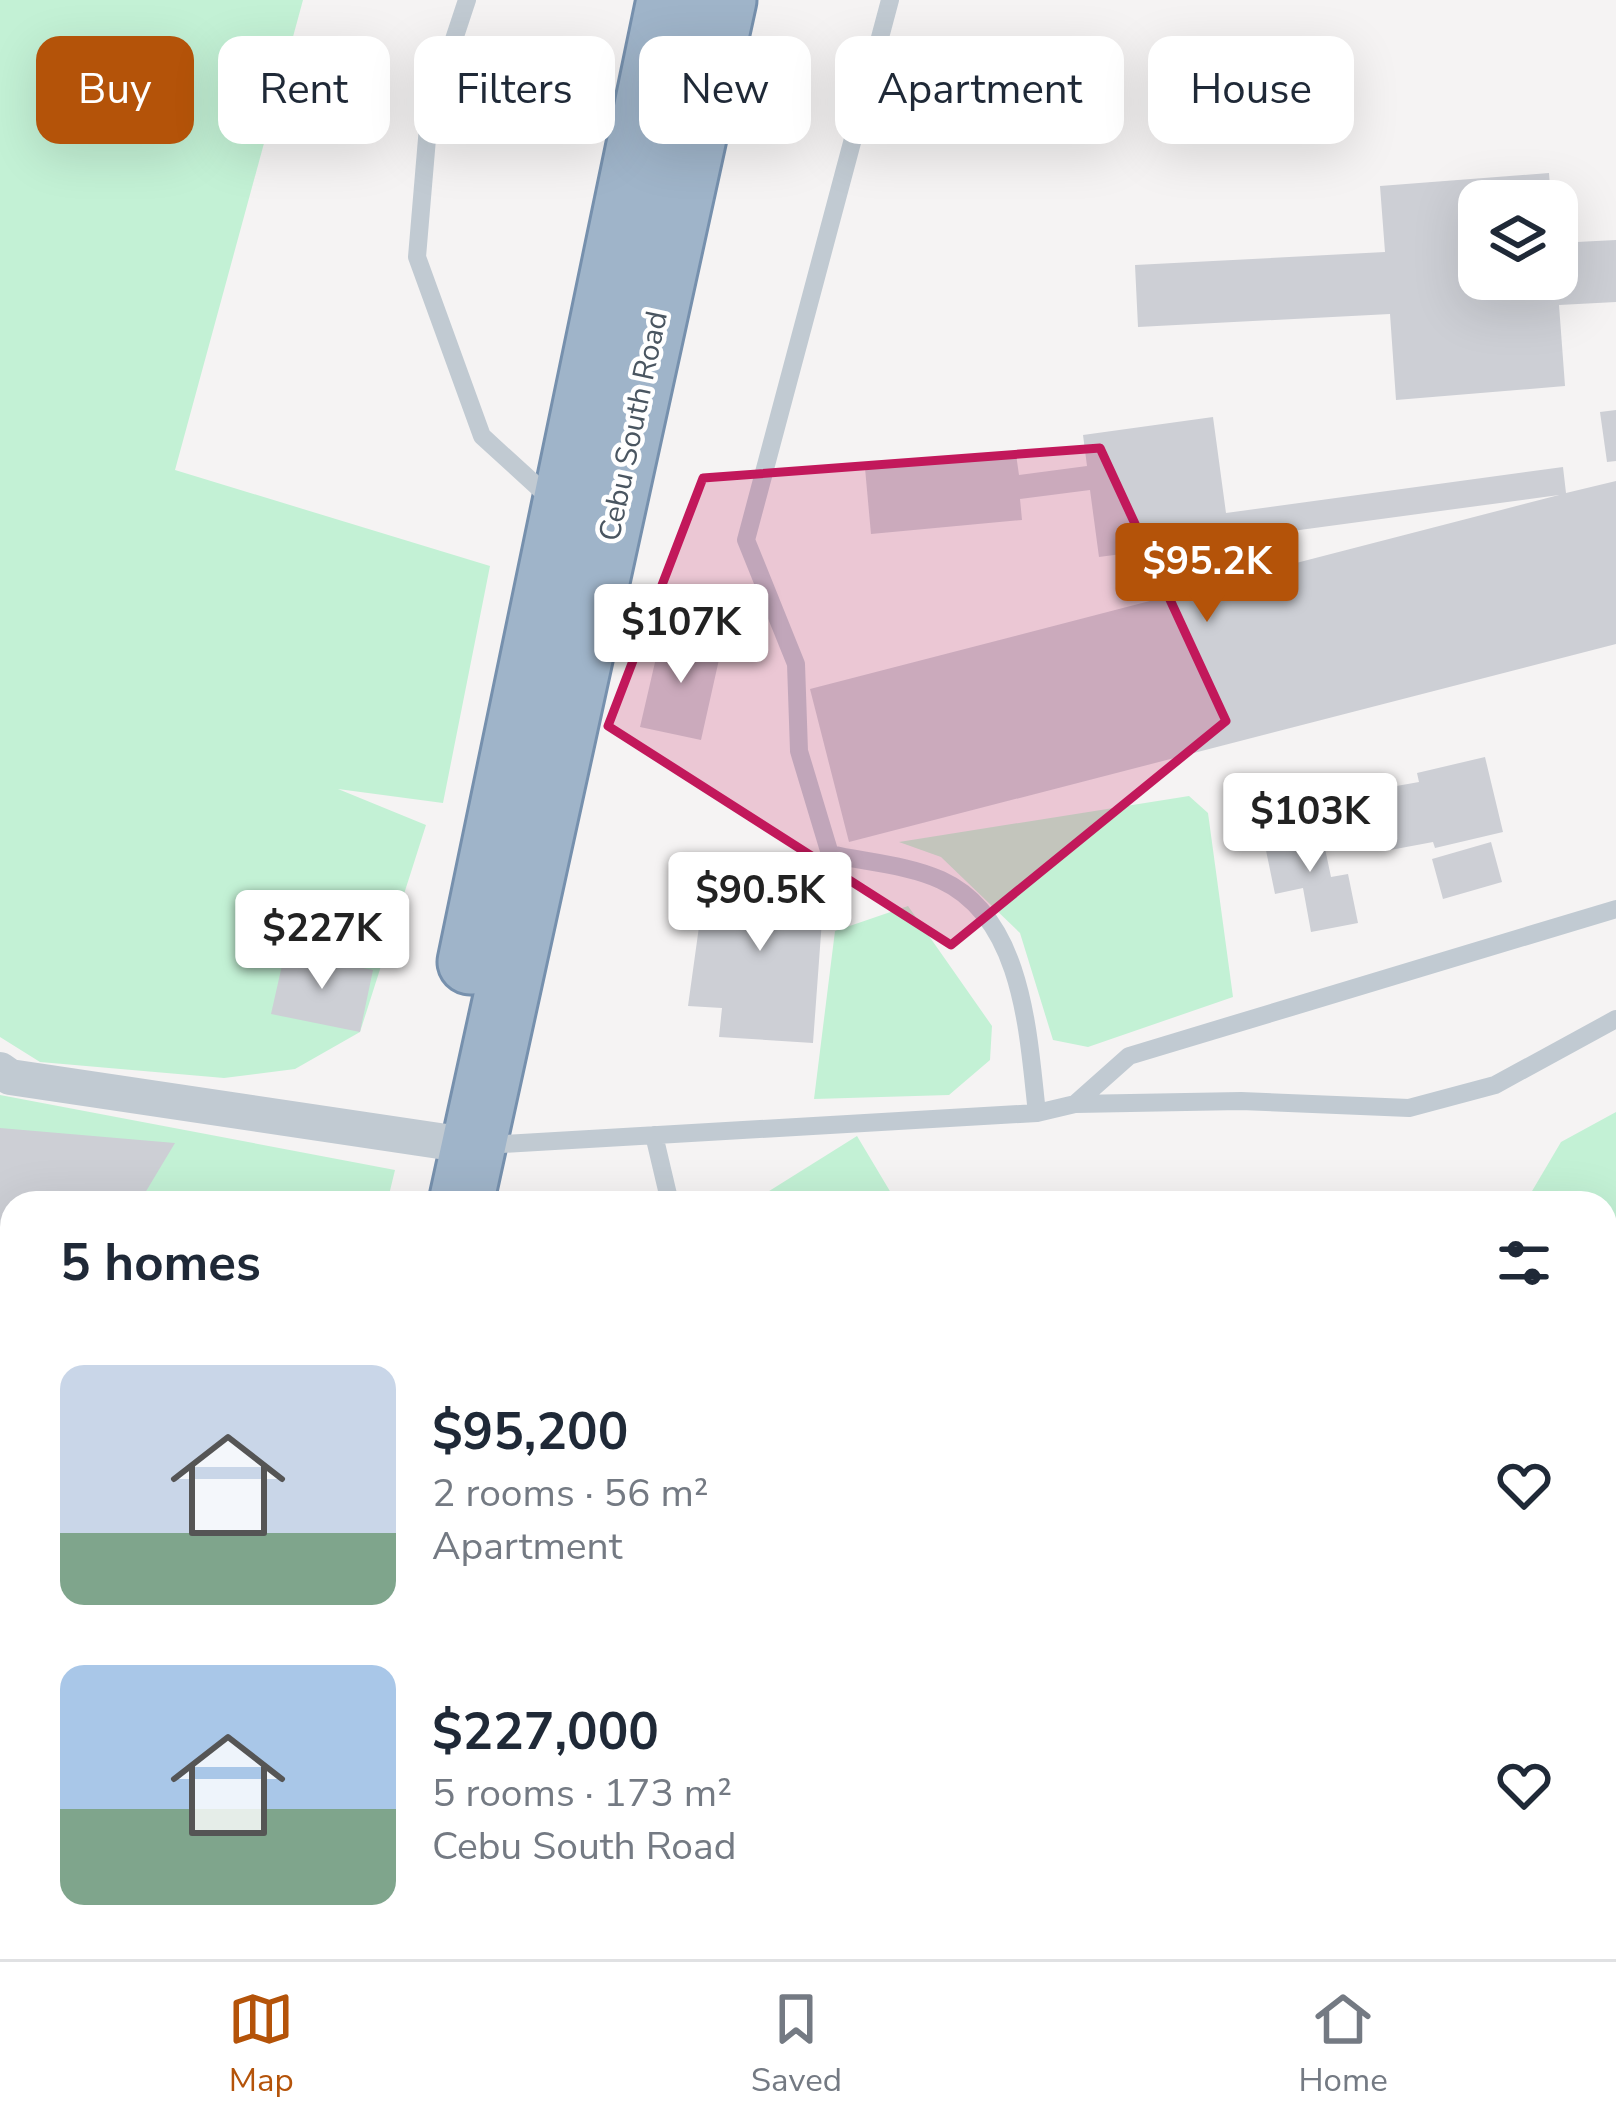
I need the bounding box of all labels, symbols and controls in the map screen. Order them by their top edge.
chip: Buy [36,36,194,144]
chip: Rent [218,36,390,144]
chip: Filters [414,36,615,144]
chip: New [639,36,811,144]
chip: Apartment [835,36,1124,144]
chip: House [1148,36,1354,144]
map controls [1458,180,1578,300]
button: layers [1458,180,1578,300]
street label: Cebu South Road [589,307,678,545]
pin: $95.2K [1109,523,1305,625]
text: $95.2K [1142,535,1272,588]
pin: $107K [597,584,765,686]
text: $107K [621,596,741,649]
pin: $103K [1226,773,1394,875]
text: $103K [1250,785,1370,838]
pin: $90.5K [662,852,858,954]
text: $90.5K [695,864,825,917]
pin: $227K [238,890,406,992]
text: $227K [262,902,382,955]
text: 5 homes [60,1228,261,1298]
icon: filters [1491,1230,1557,1296]
text: $95,200 [432,1397,628,1467]
icon: home [156,1413,300,1557]
icon: heart [1491,1452,1557,1518]
text: 2 rooms · 56 m² [432,1467,709,1520]
text: Apartment [432,1520,622,1573]
text: $227,000 [432,1697,659,1767]
icon: home [156,1713,300,1857]
icon: heart [1491,1752,1557,1818]
text: 5 rooms · 173 m² [432,1767,732,1820]
text: Cebu South Road [432,1820,736,1873]
tab: Map [228,1986,294,2103]
tab: Saved [751,1986,842,2103]
tab: Home [1298,1986,1388,2103]

